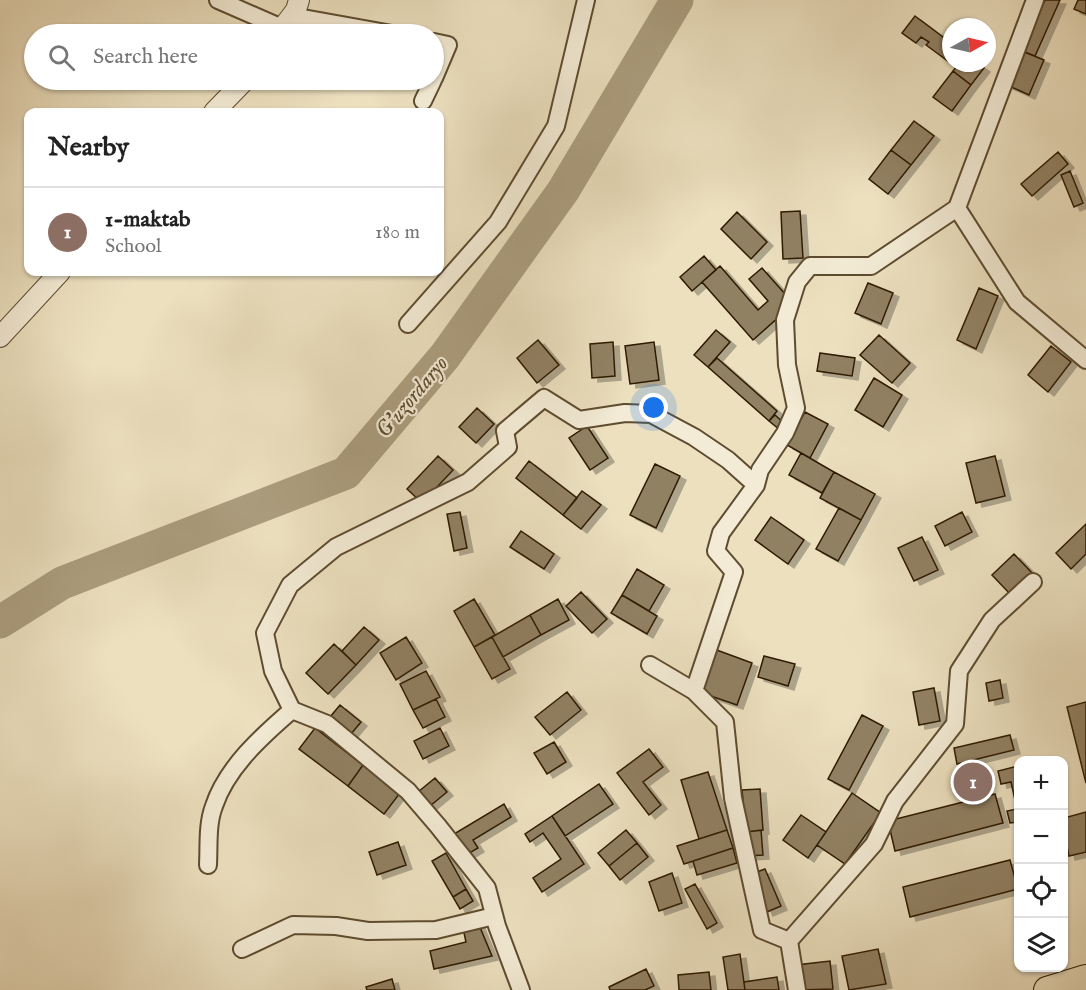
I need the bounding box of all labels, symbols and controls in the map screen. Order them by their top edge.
north arrow [942,18,996,72]
search box [24,24,444,90]
icon: search [45,41,78,74]
text: Search here [93,43,198,71]
text: Nearby [48,131,129,164]
text: 1-maktab [105,206,191,234]
text: 1 [64,220,71,245]
text: 180 m [375,220,420,245]
text: School [105,234,161,259]
water label: G'uzordaryo [370,351,455,444]
your location [639,393,668,422]
map controls [1014,756,1068,972]
button: + [1014,756,1068,810]
pin: 1 [954,760,992,804]
button: − [1014,810,1068,864]
button: locate [1014,864,1068,918]
button: layers [1014,918,1068,972]

